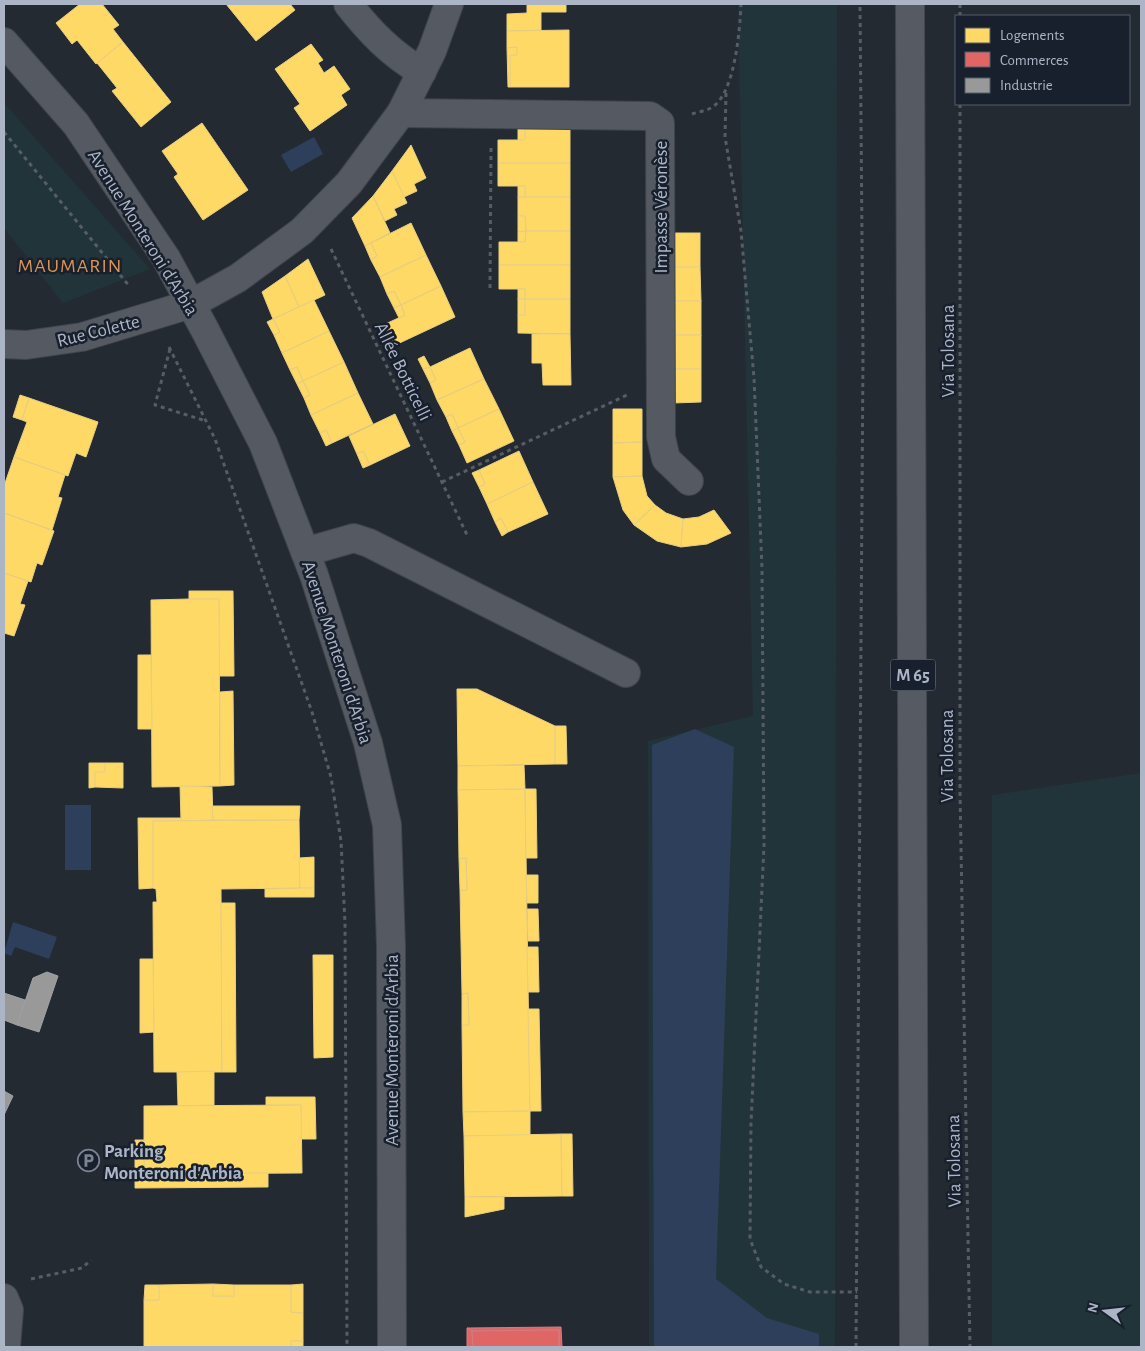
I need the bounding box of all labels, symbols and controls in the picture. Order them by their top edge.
legend [955,15,1130,105]
text: Logements [1000,28,1065,43]
text: Commerces [1000,53,1069,68]
text: Industrie [1000,78,1053,93]
street label: Impasse Véronèse [652,141,671,273]
street label: Avenue Monteroni d'Arbia [84,147,202,319]
district label: MAUMARIN [18,256,122,276]
street label: Via Tolosana [939,304,958,397]
street label: Rue Colette [55,312,142,351]
street label: Allée Botticelli [371,319,435,424]
street label: Avenue Monteroni d'Arbia [298,559,375,747]
road number: M 65 [890,660,936,690]
street label: Via Tolosana [938,709,957,802]
street label: Avenue Monteroni d'Arbia [383,954,402,1146]
street label: Via Tolosana [944,1114,965,1208]
place label: Parking Monteroni d'Arbia [104,1142,242,1183]
parking icon: Parking Monteroni d'Arbia [76,1149,100,1173]
north arrow [1080,1286,1130,1336]
text: N [1085,1301,1101,1314]

